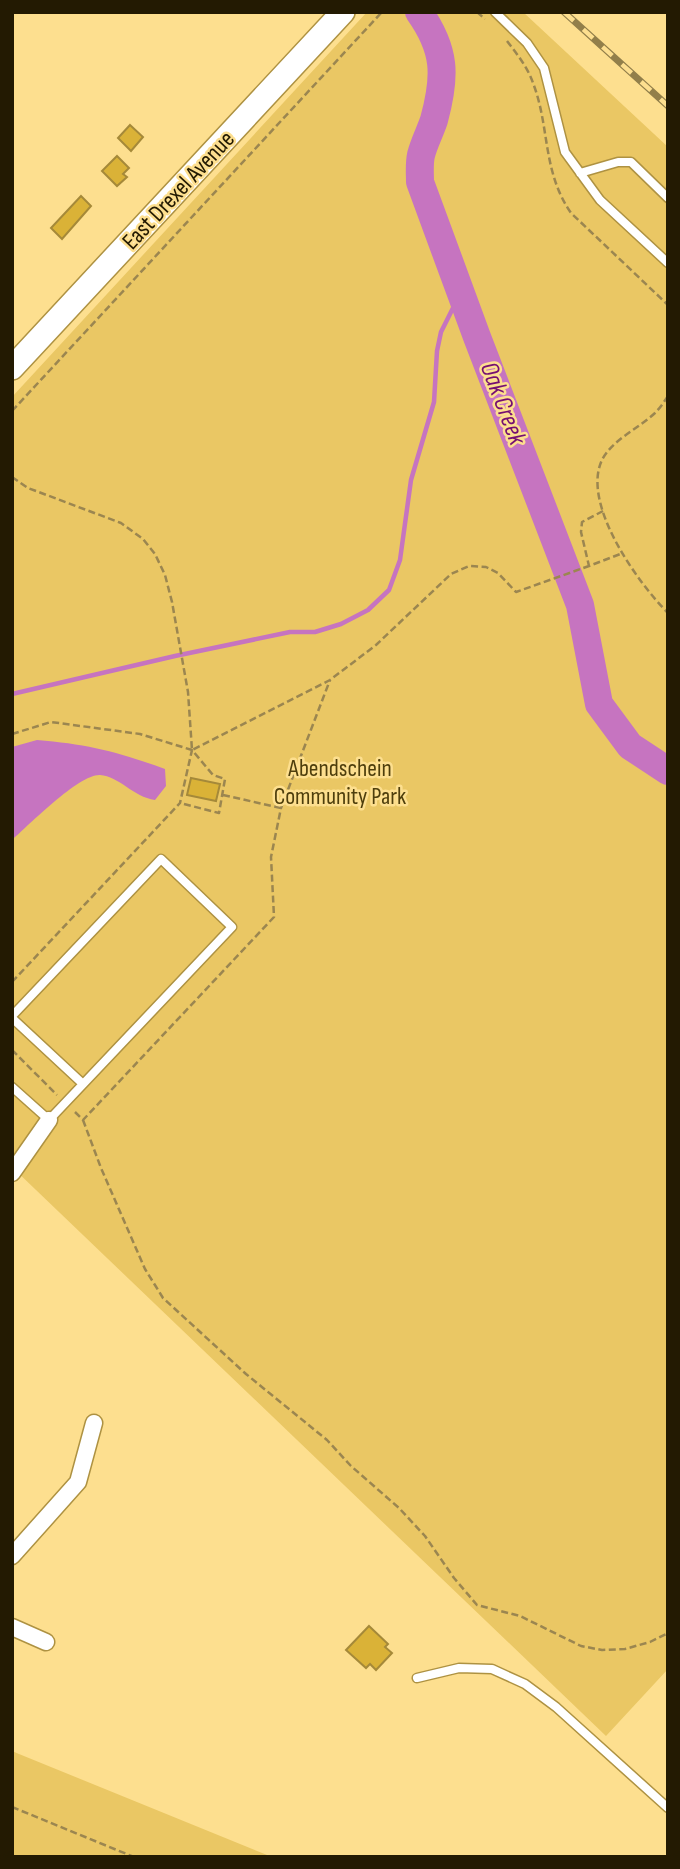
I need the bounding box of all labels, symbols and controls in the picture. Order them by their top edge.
street label: East Drexel Avenue [116,125,241,256]
water label: Oak Creek [473,358,533,450]
park label: Abendschein Community Park [274,754,406,811]

